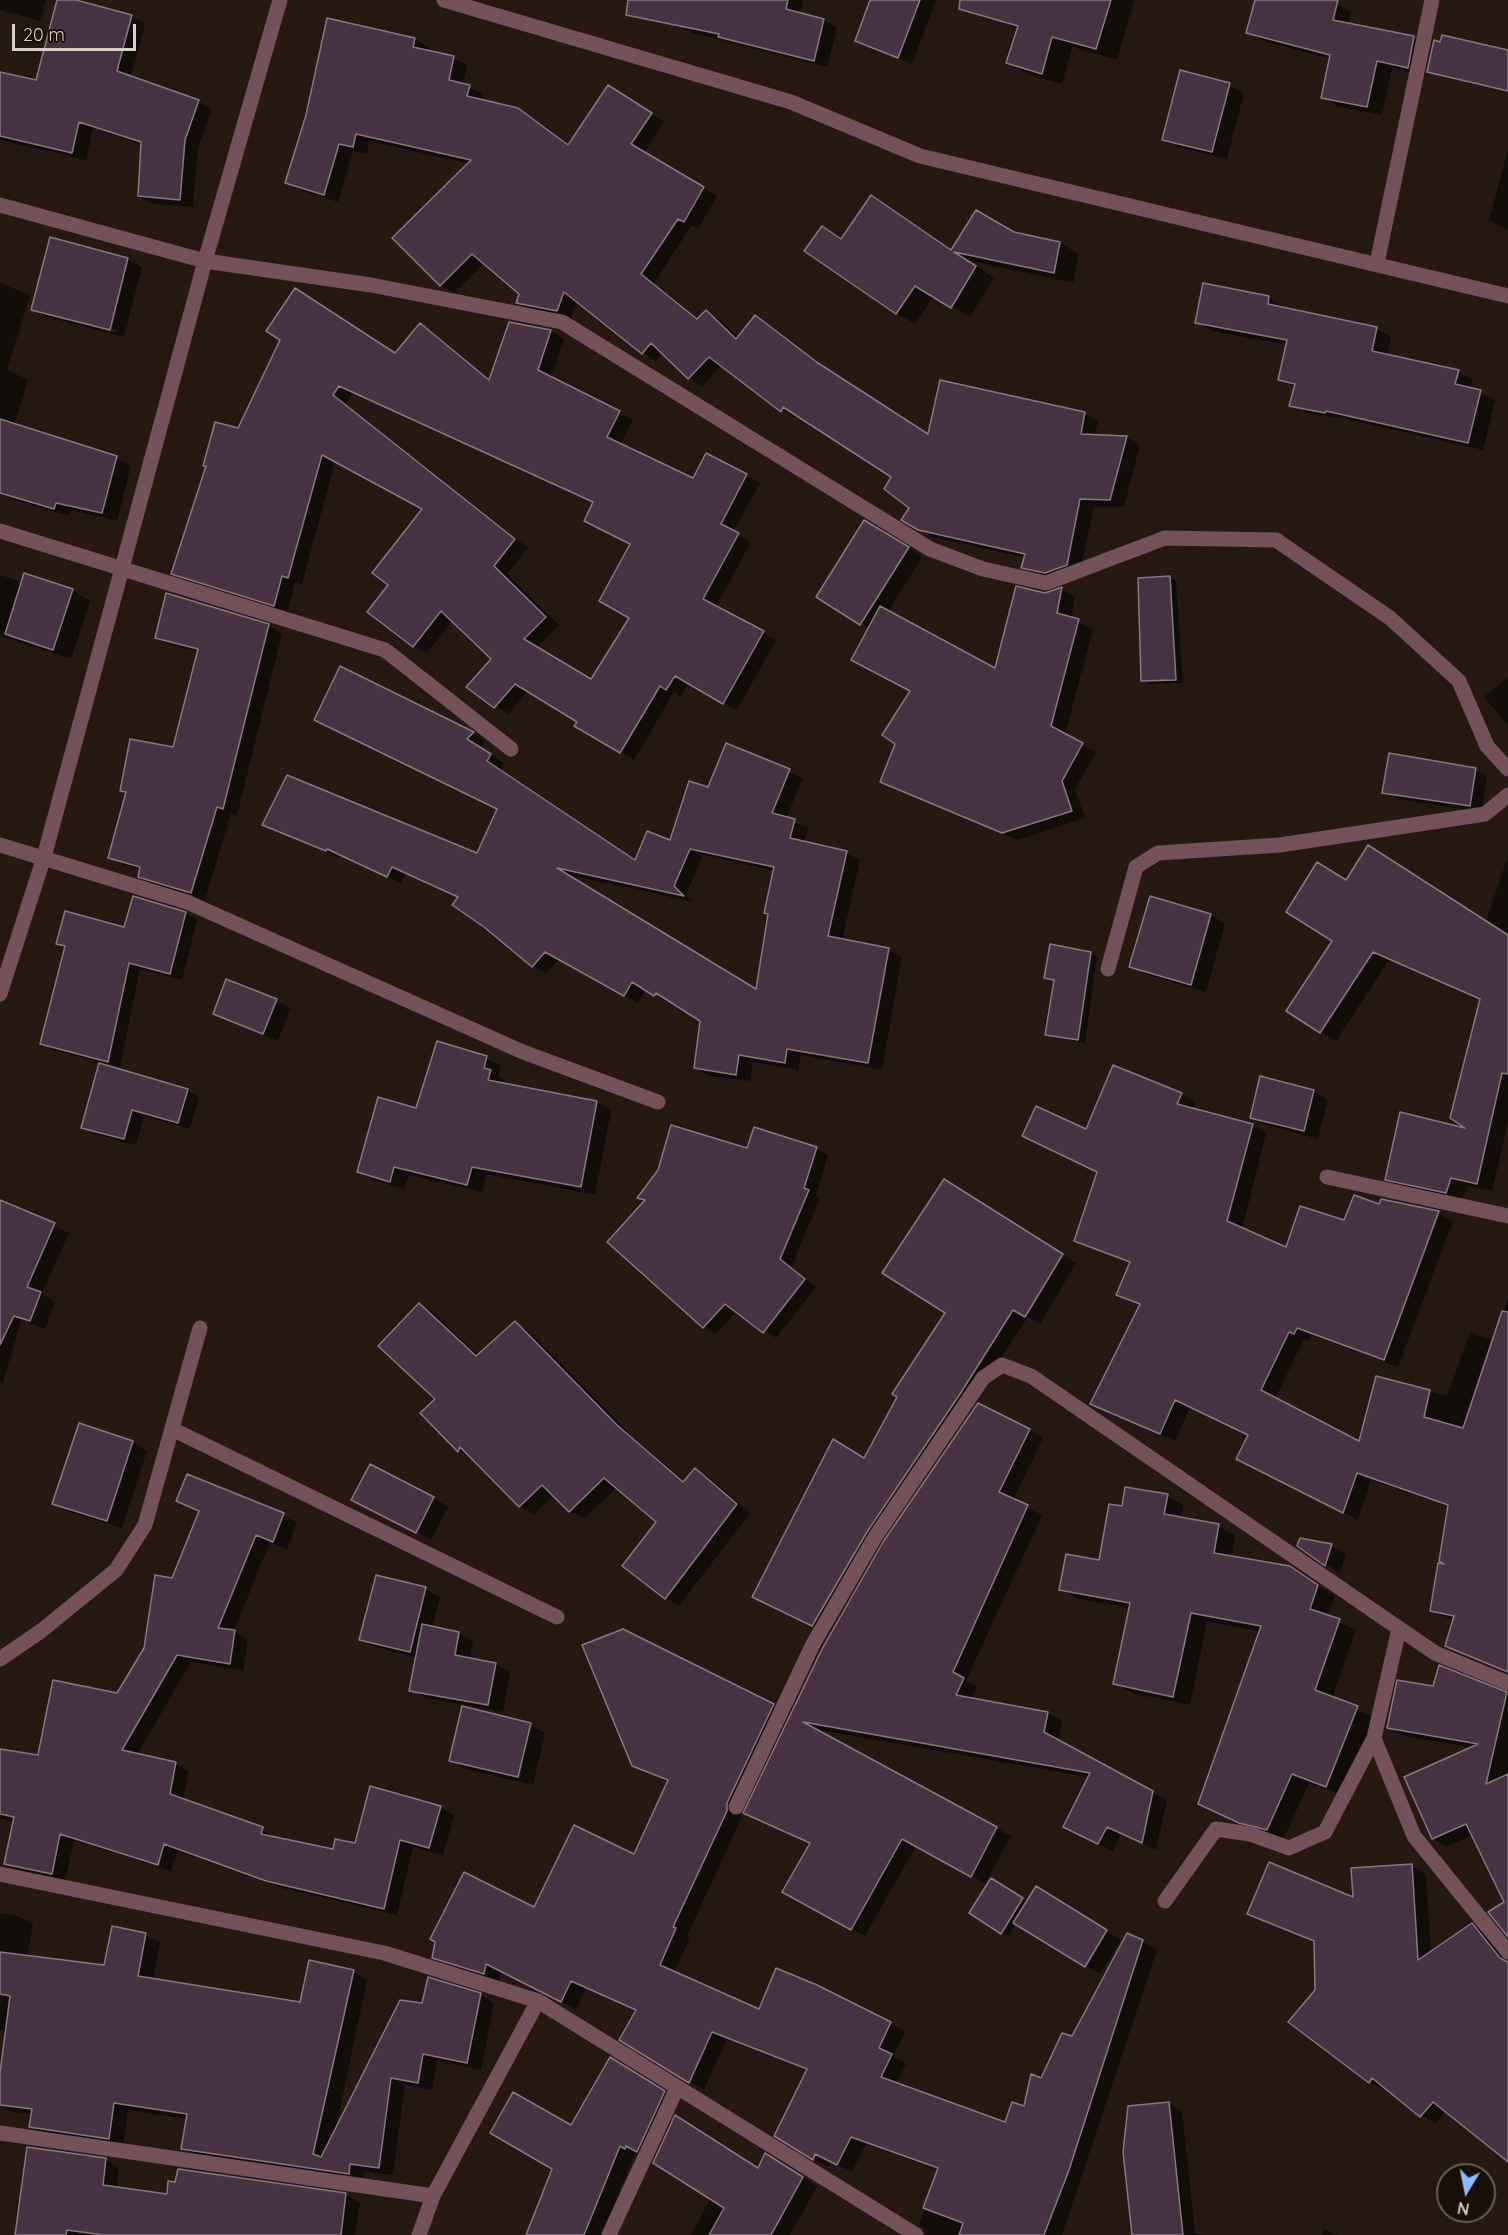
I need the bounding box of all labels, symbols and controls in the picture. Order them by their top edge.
scale bar [15,12,140,50]
text: 20 m [23,23,65,46]
north arrow [1436,2163,1496,2223]
text: N [1456,2198,1471,2220]

